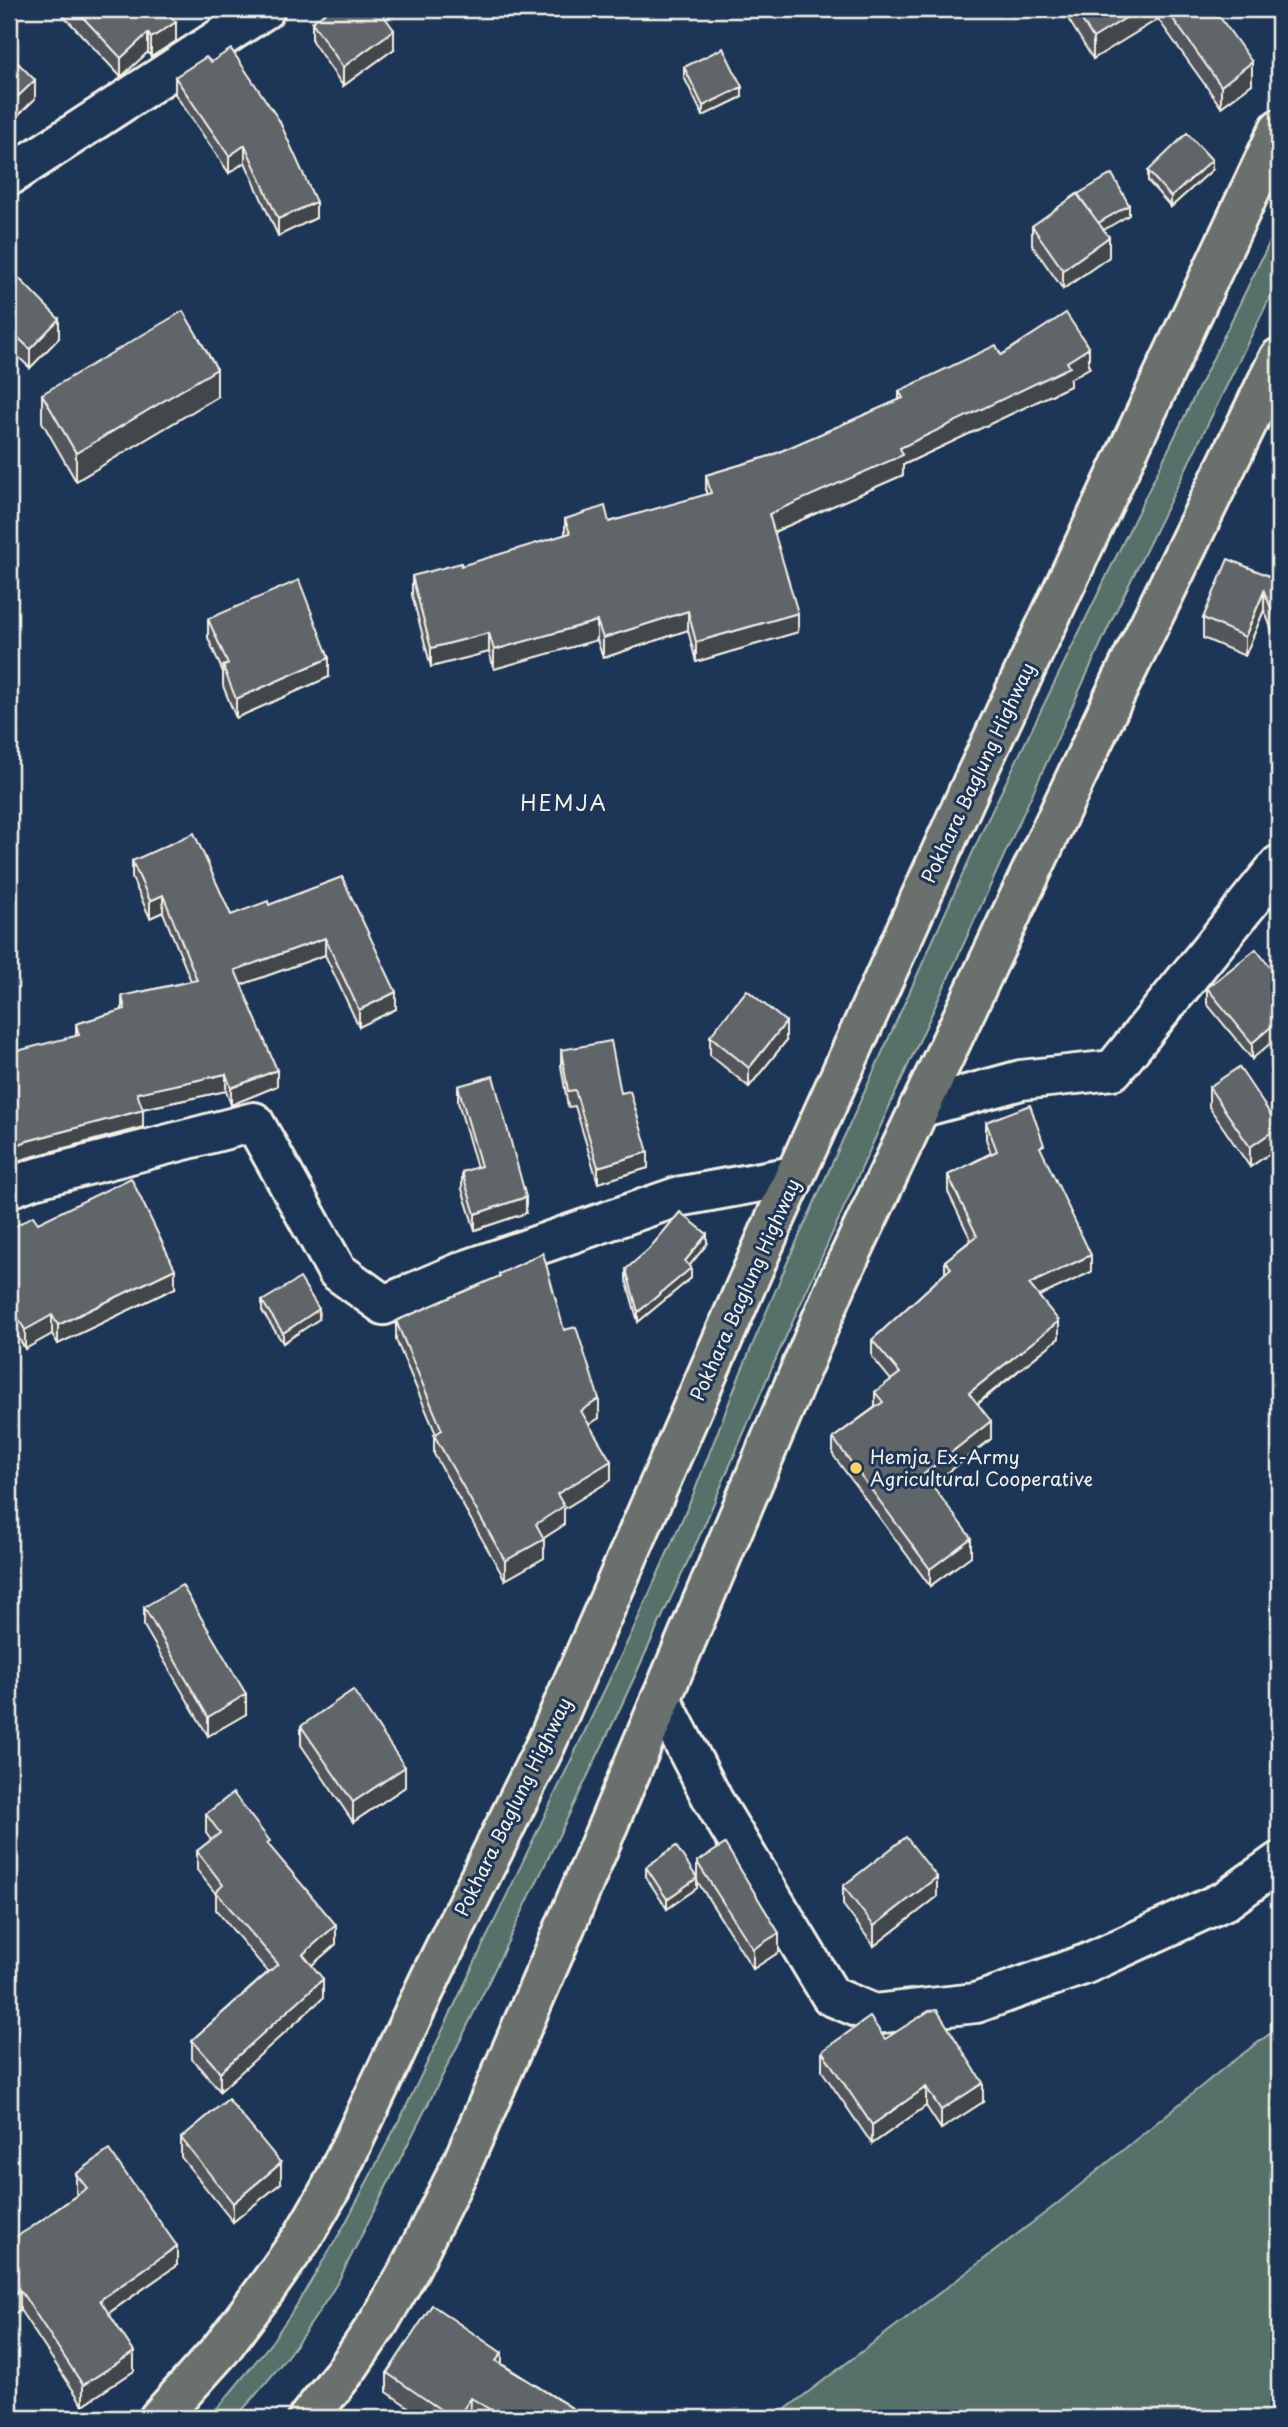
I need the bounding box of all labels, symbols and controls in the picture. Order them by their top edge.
street label: Pokhara Baglung Highway [914,658,1041,888]
district label: HEMJA [520,786,608,818]
street label: Pokhara Baglung Highway [682,1174,806,1405]
place label: Hemja Ex-Army Agricultural Cooperative [870,1442,1093,1492]
marker: Hemja Ex-Army Agricultural Cooperative [848,1460,864,1476]
street label: Pokhara Baglung Highway [447,1692,577,1921]

